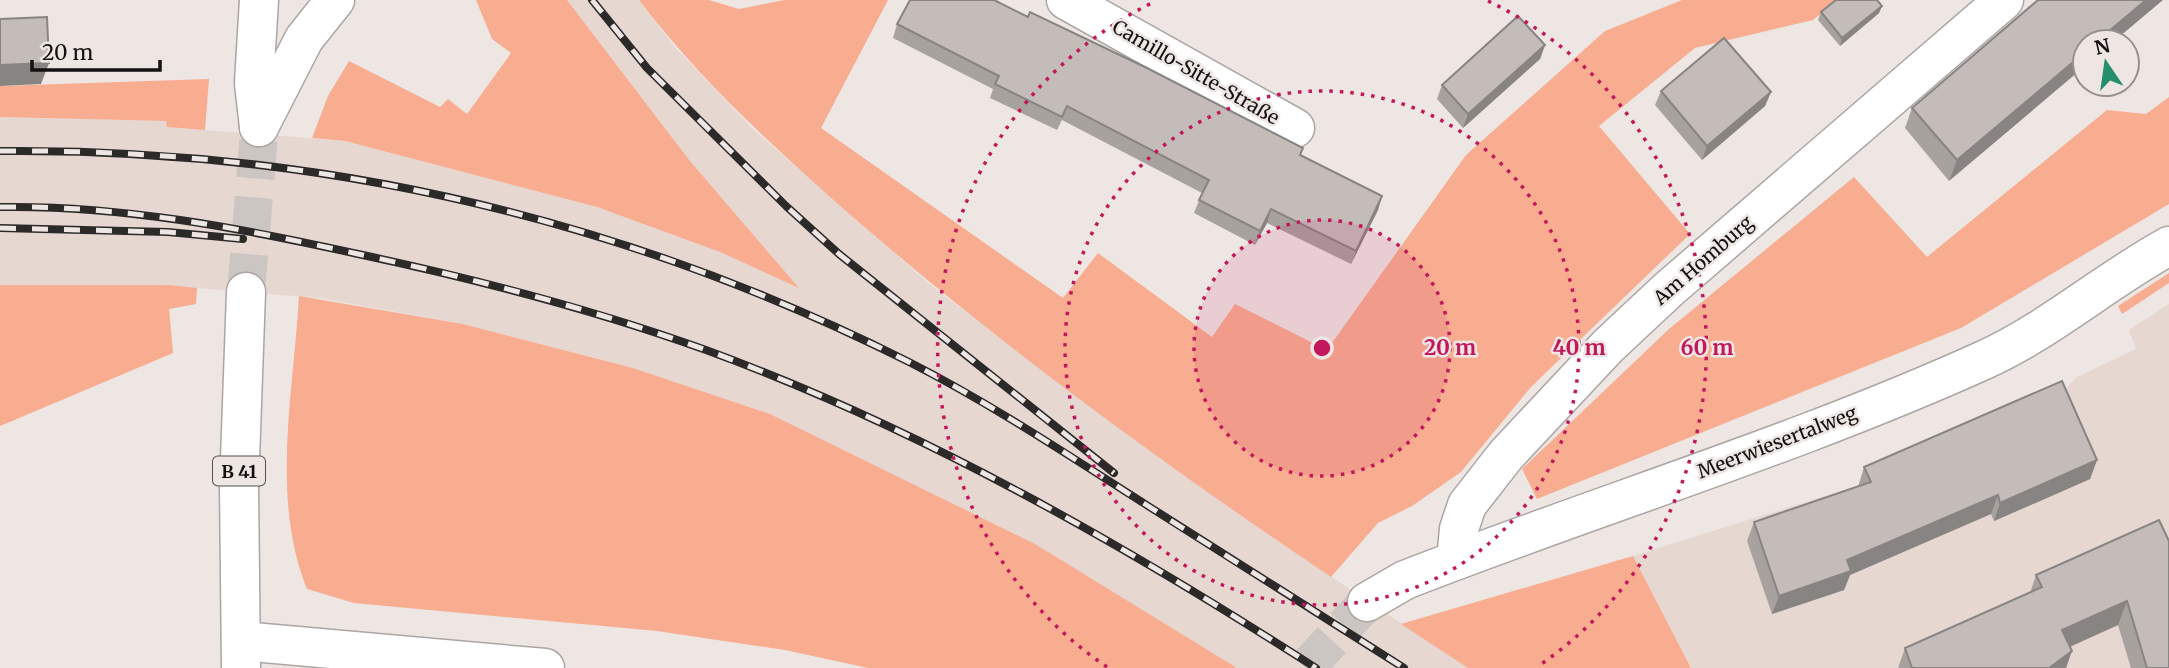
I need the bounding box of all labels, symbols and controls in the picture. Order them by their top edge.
street label: Camillo-Sitte-Straße [1108,14,1284,130]
scale bar [32,28,159,72]
north arrow [2071,28,2141,98]
text: N [2092,33,2112,60]
text: 20 m [42,39,94,66]
street label: Am Homburg [1647,210,1758,310]
text: 20 m [1424,334,1476,361]
text: 40 m [1552,334,1606,361]
text: 60 m [1681,334,1733,361]
centre of rings [1310,336,1334,360]
street label: Meerwiesertalweg [1694,400,1861,483]
road number: B 41 [213,457,265,486]

